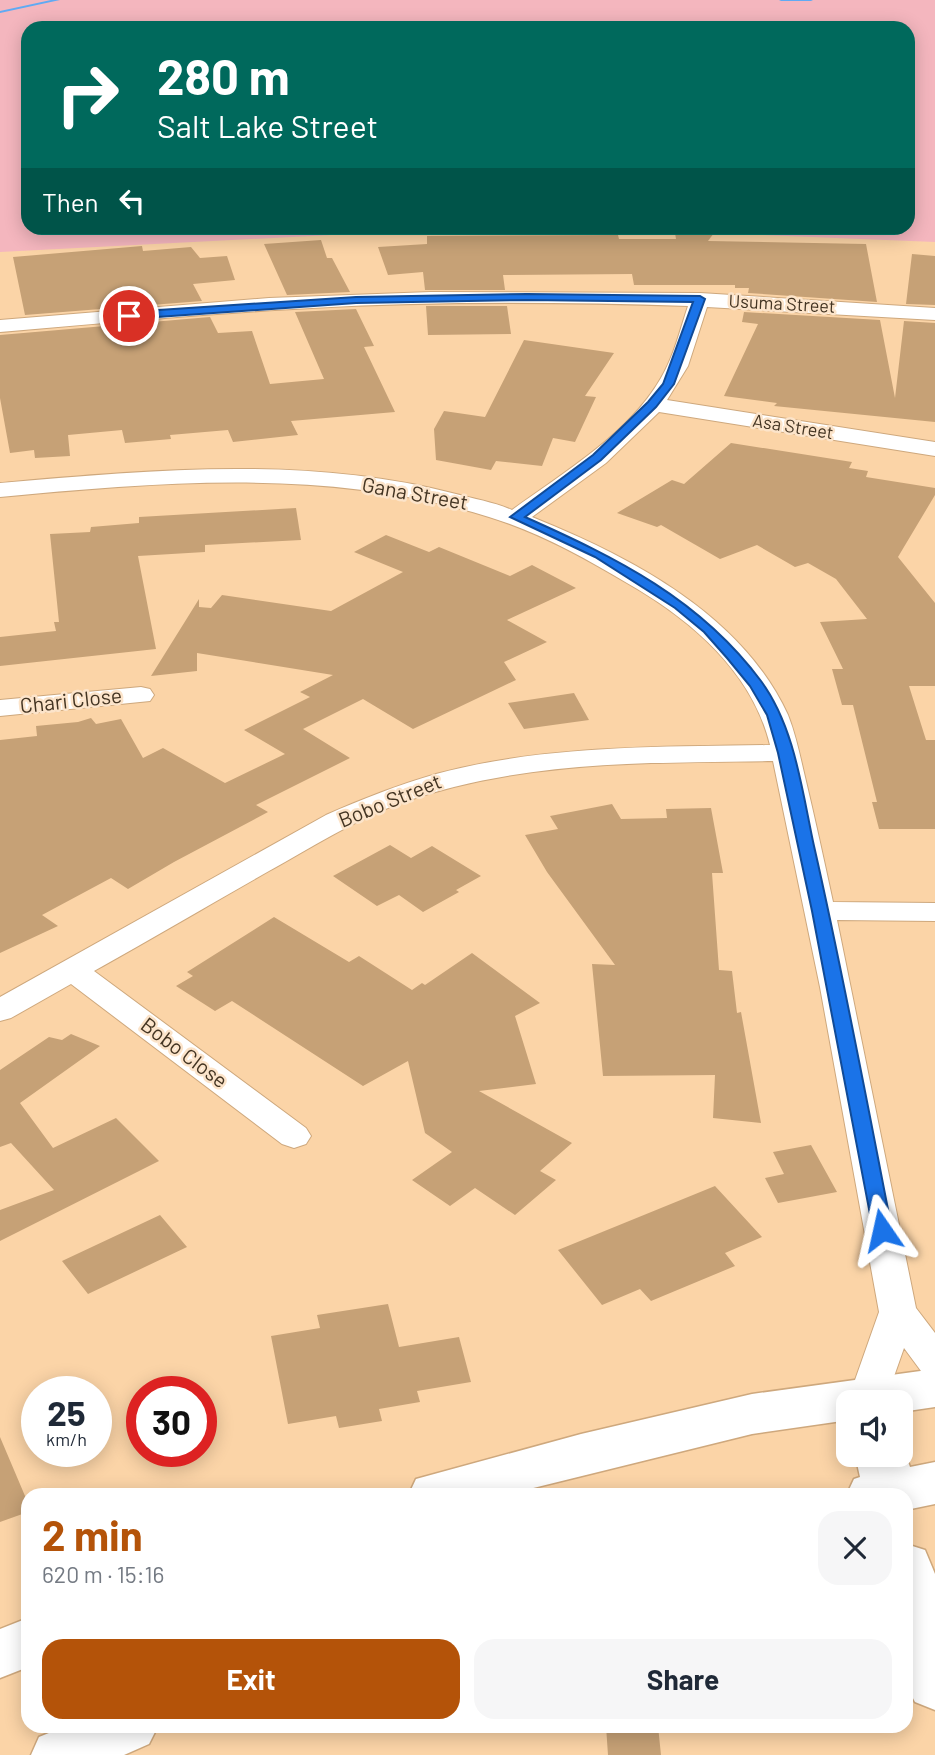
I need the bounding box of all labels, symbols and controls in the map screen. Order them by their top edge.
text: 280 m [157,46,290,105]
icon: right [42,49,133,140]
text: Salt Lake Street [157,106,378,144]
icon: left [113,182,151,220]
text: Then [42,186,99,217]
pin [99,286,159,346]
street label: Usuma Street [728,289,836,317]
icon: arrive [110,297,148,335]
street label: Asa Street [751,409,835,443]
street label: Gana Street [360,471,470,514]
street label: Chari Close [19,682,123,717]
street label: Bobo Street [334,768,445,832]
street label: Bobo Close [137,1011,233,1092]
position arrow [845,1193,919,1267]
speed limit sign: 30 [126,1376,217,1467]
map controls [836,1390,913,1467]
button: sound [836,1390,913,1467]
text: 25 [47,1391,86,1433]
text: km/h [46,1428,87,1450]
text: 2 min [42,1509,143,1559]
button: close [818,1511,892,1585]
text: 620 m · 15:16 [42,1560,164,1588]
button: Exit [42,1639,460,1719]
button: Share [474,1639,892,1719]

